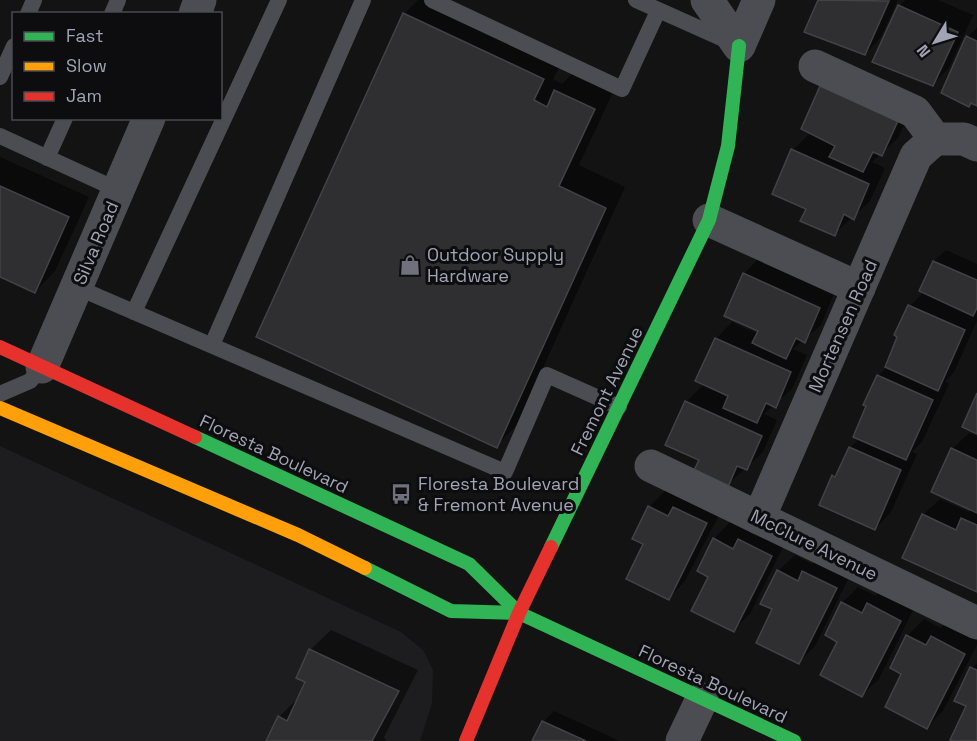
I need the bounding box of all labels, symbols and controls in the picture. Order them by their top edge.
legend [12,12,222,120]
north arrow [905,12,965,72]
text: Fast [66,24,103,47]
text: N [912,40,935,62]
text: Slow [66,54,107,77]
text: Jam [66,84,102,107]
street label: Silva Road [68,198,123,288]
place label: Outdoor Supply Hardware [427,243,564,287]
shop icon: Outdoor Supply Hardware [398,253,422,277]
street label: Mortensen Road [803,256,882,396]
street label: Fremont Avenue [565,323,648,459]
street label: Floresta Boulevard [196,409,352,498]
place label: Floresta Boulevard & Fremont Avenue [418,472,579,516]
bus stop icon: Floresta Boulevard & Fremont Avenue [389,482,413,506]
street label: McClure Avenue [747,504,881,585]
street label: Floresta Boulevard [635,639,791,728]

